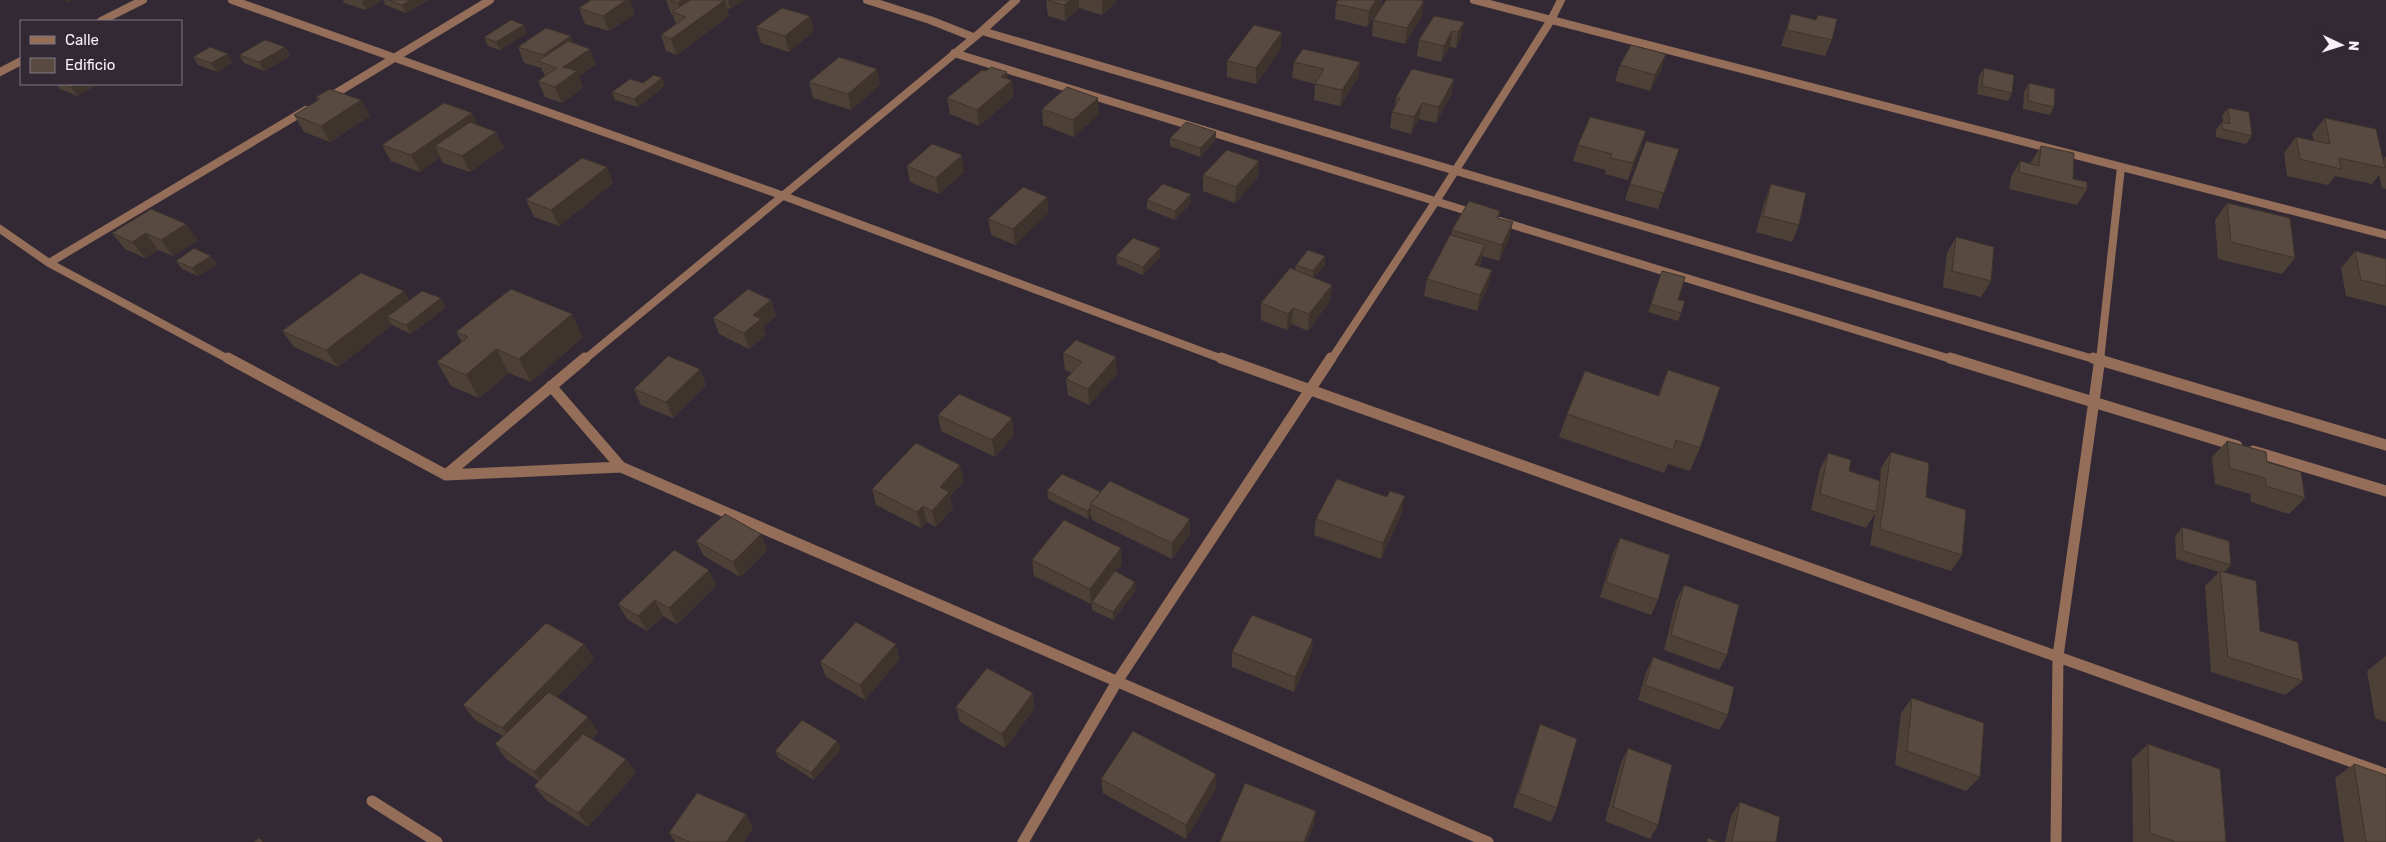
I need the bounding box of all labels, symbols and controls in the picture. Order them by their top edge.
legend [20,20,182,85]
north arrow [2316,20,2366,70]
text: Calle [65,31,99,49]
text: N [2345,40,2362,51]
text: Edificio [65,56,115,74]

